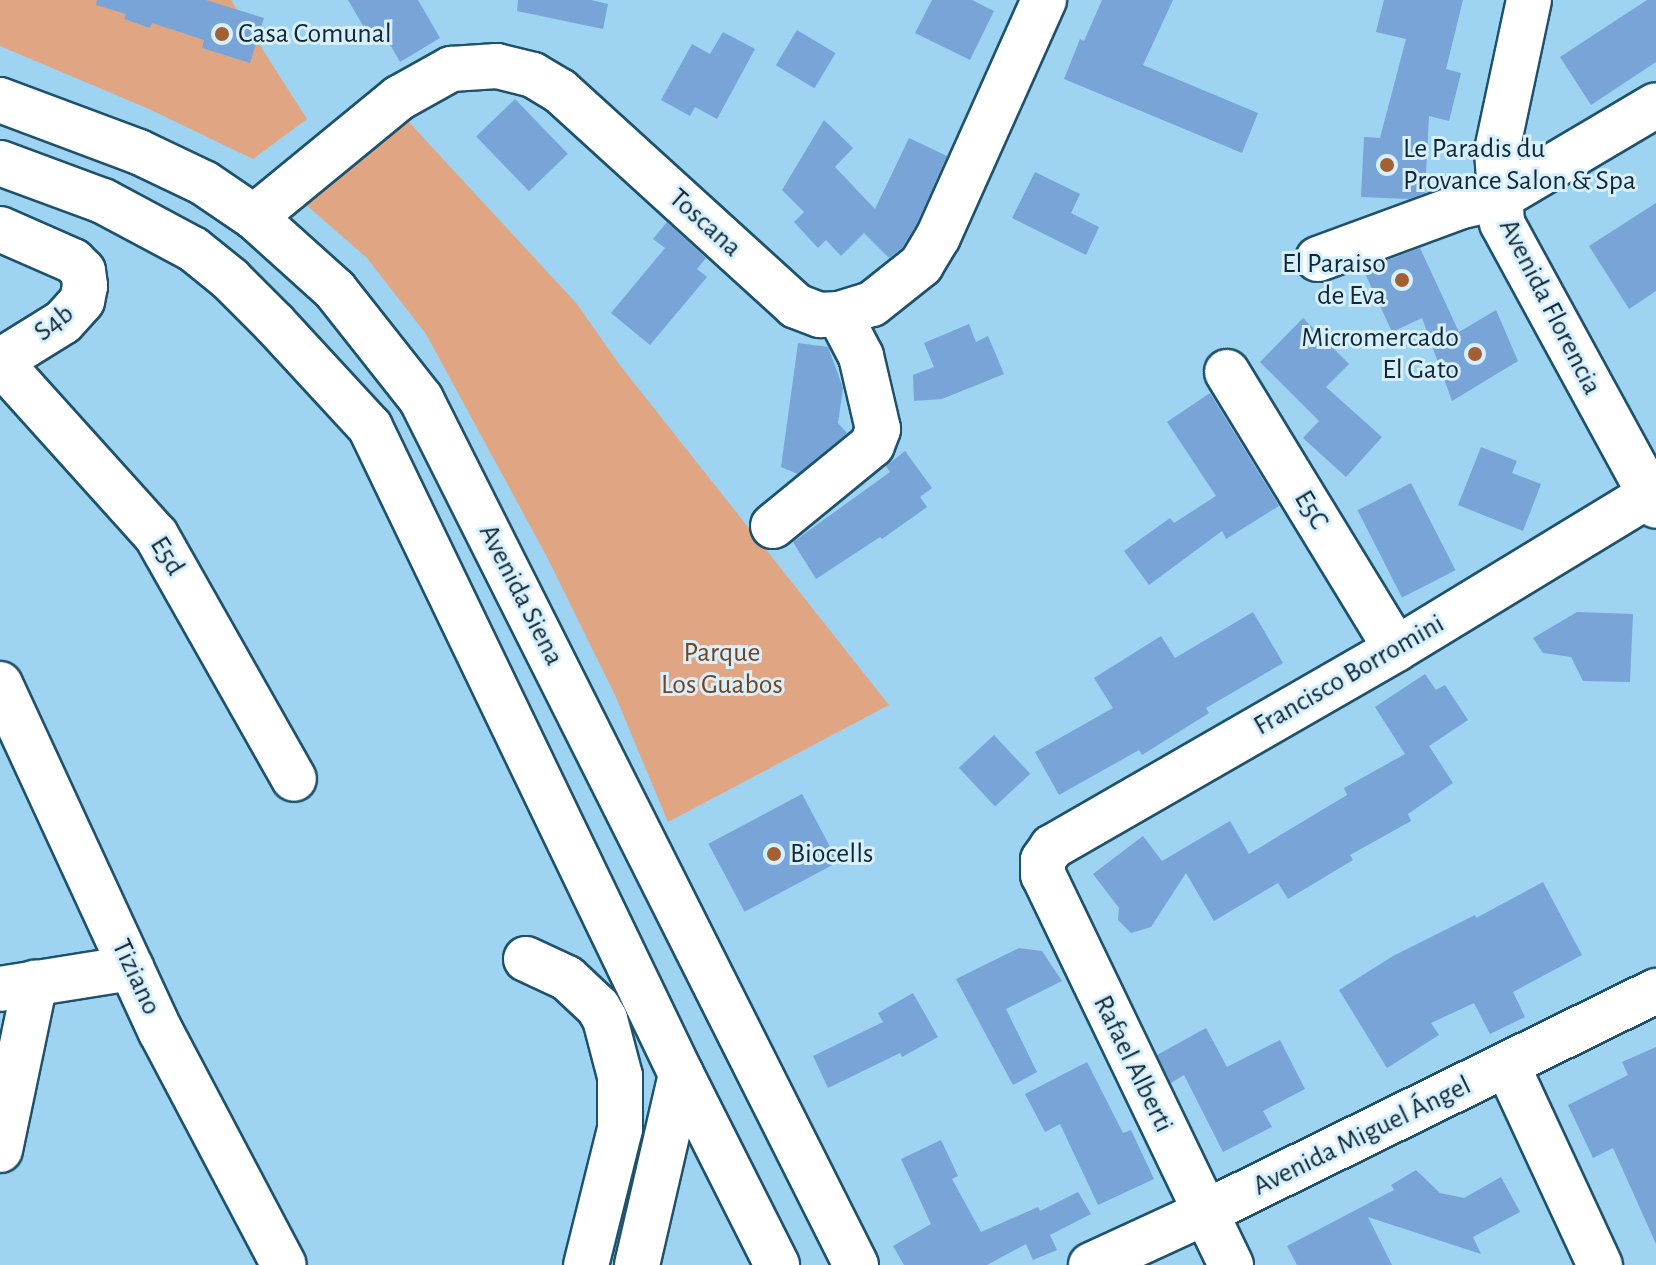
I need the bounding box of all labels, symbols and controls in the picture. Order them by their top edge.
place label: Casa Comunal [238,17,392,51]
marker: Casa Comunal [213,25,231,43]
place label: Le Paradis du Provance Salon & Spa [1403,132,1636,198]
marker: Le Paradis du Provance Salon & Spa [1378,156,1396,174]
street label: Toscana [662,182,748,264]
street label: Avenida Florencia [1491,214,1609,400]
place label: El Paraiso de Eva [1282,247,1386,313]
marker: El Paraiso de Eva [1393,271,1411,289]
street label: S4b [27,297,81,349]
place label: Micromercado El Gato [1301,321,1459,387]
marker: Micromercado El Gato [1466,345,1484,363]
street label: E5C [1286,484,1336,536]
street label: Avenida Siena [471,519,571,671]
street label: E5d [142,530,192,582]
street label: Francisco Borromini [1248,607,1450,743]
park label: Parque Los Guabos [661,636,783,702]
place label: Biocells [790,837,873,871]
marker: Biocells [765,845,783,863]
street label: Tiziano [104,934,168,1020]
street label: Rafael Alberti [1085,990,1181,1138]
street label: Avenida Miguel Ángel [1248,1069,1476,1203]

